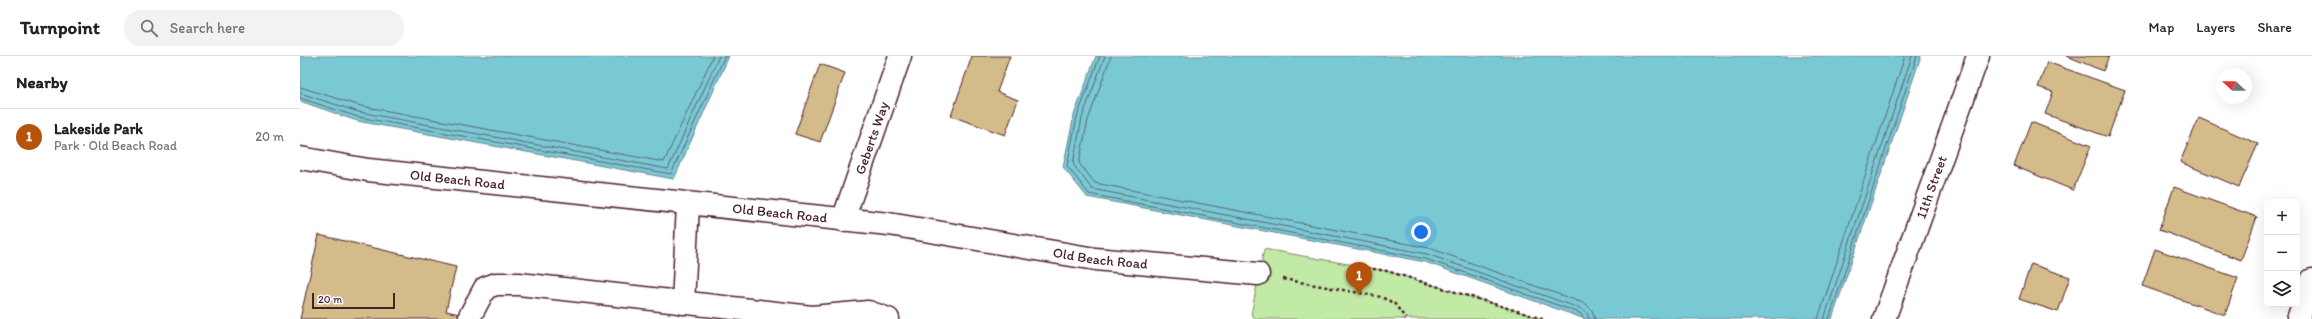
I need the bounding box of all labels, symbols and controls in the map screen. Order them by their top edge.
search box [124,10,404,46]
text: Turnpoint [20,16,100,39]
icon: search [138,17,160,39]
text: Search here [170,19,245,37]
text: Map [2149,19,2174,36]
text: Layers [2196,19,2235,36]
text: Share [2257,19,2292,36]
north arrow [2216,68,2252,104]
text: Nearby [16,72,68,92]
street label: Geberts Way [852,99,893,177]
text: Lakeside Park [54,120,143,138]
text: 1 [26,129,32,144]
text: 20 m [255,129,284,144]
text: Park · Old Beach Road [54,138,177,153]
street label: 11th Street [1913,153,1951,221]
street label: Old Beach Road [409,166,506,193]
map controls [2264,199,2300,307]
button: + [2264,199,2300,235]
street label: Old Beach Road [731,200,828,227]
your location [1411,222,1431,242]
button: − [2264,235,2300,271]
street label: Old Beach Road [1052,244,1149,273]
pin: 1 [1346,262,1372,295]
button: layers [2264,271,2300,307]
scale bar [312,291,395,310]
text: 20 m [318,293,342,306]

